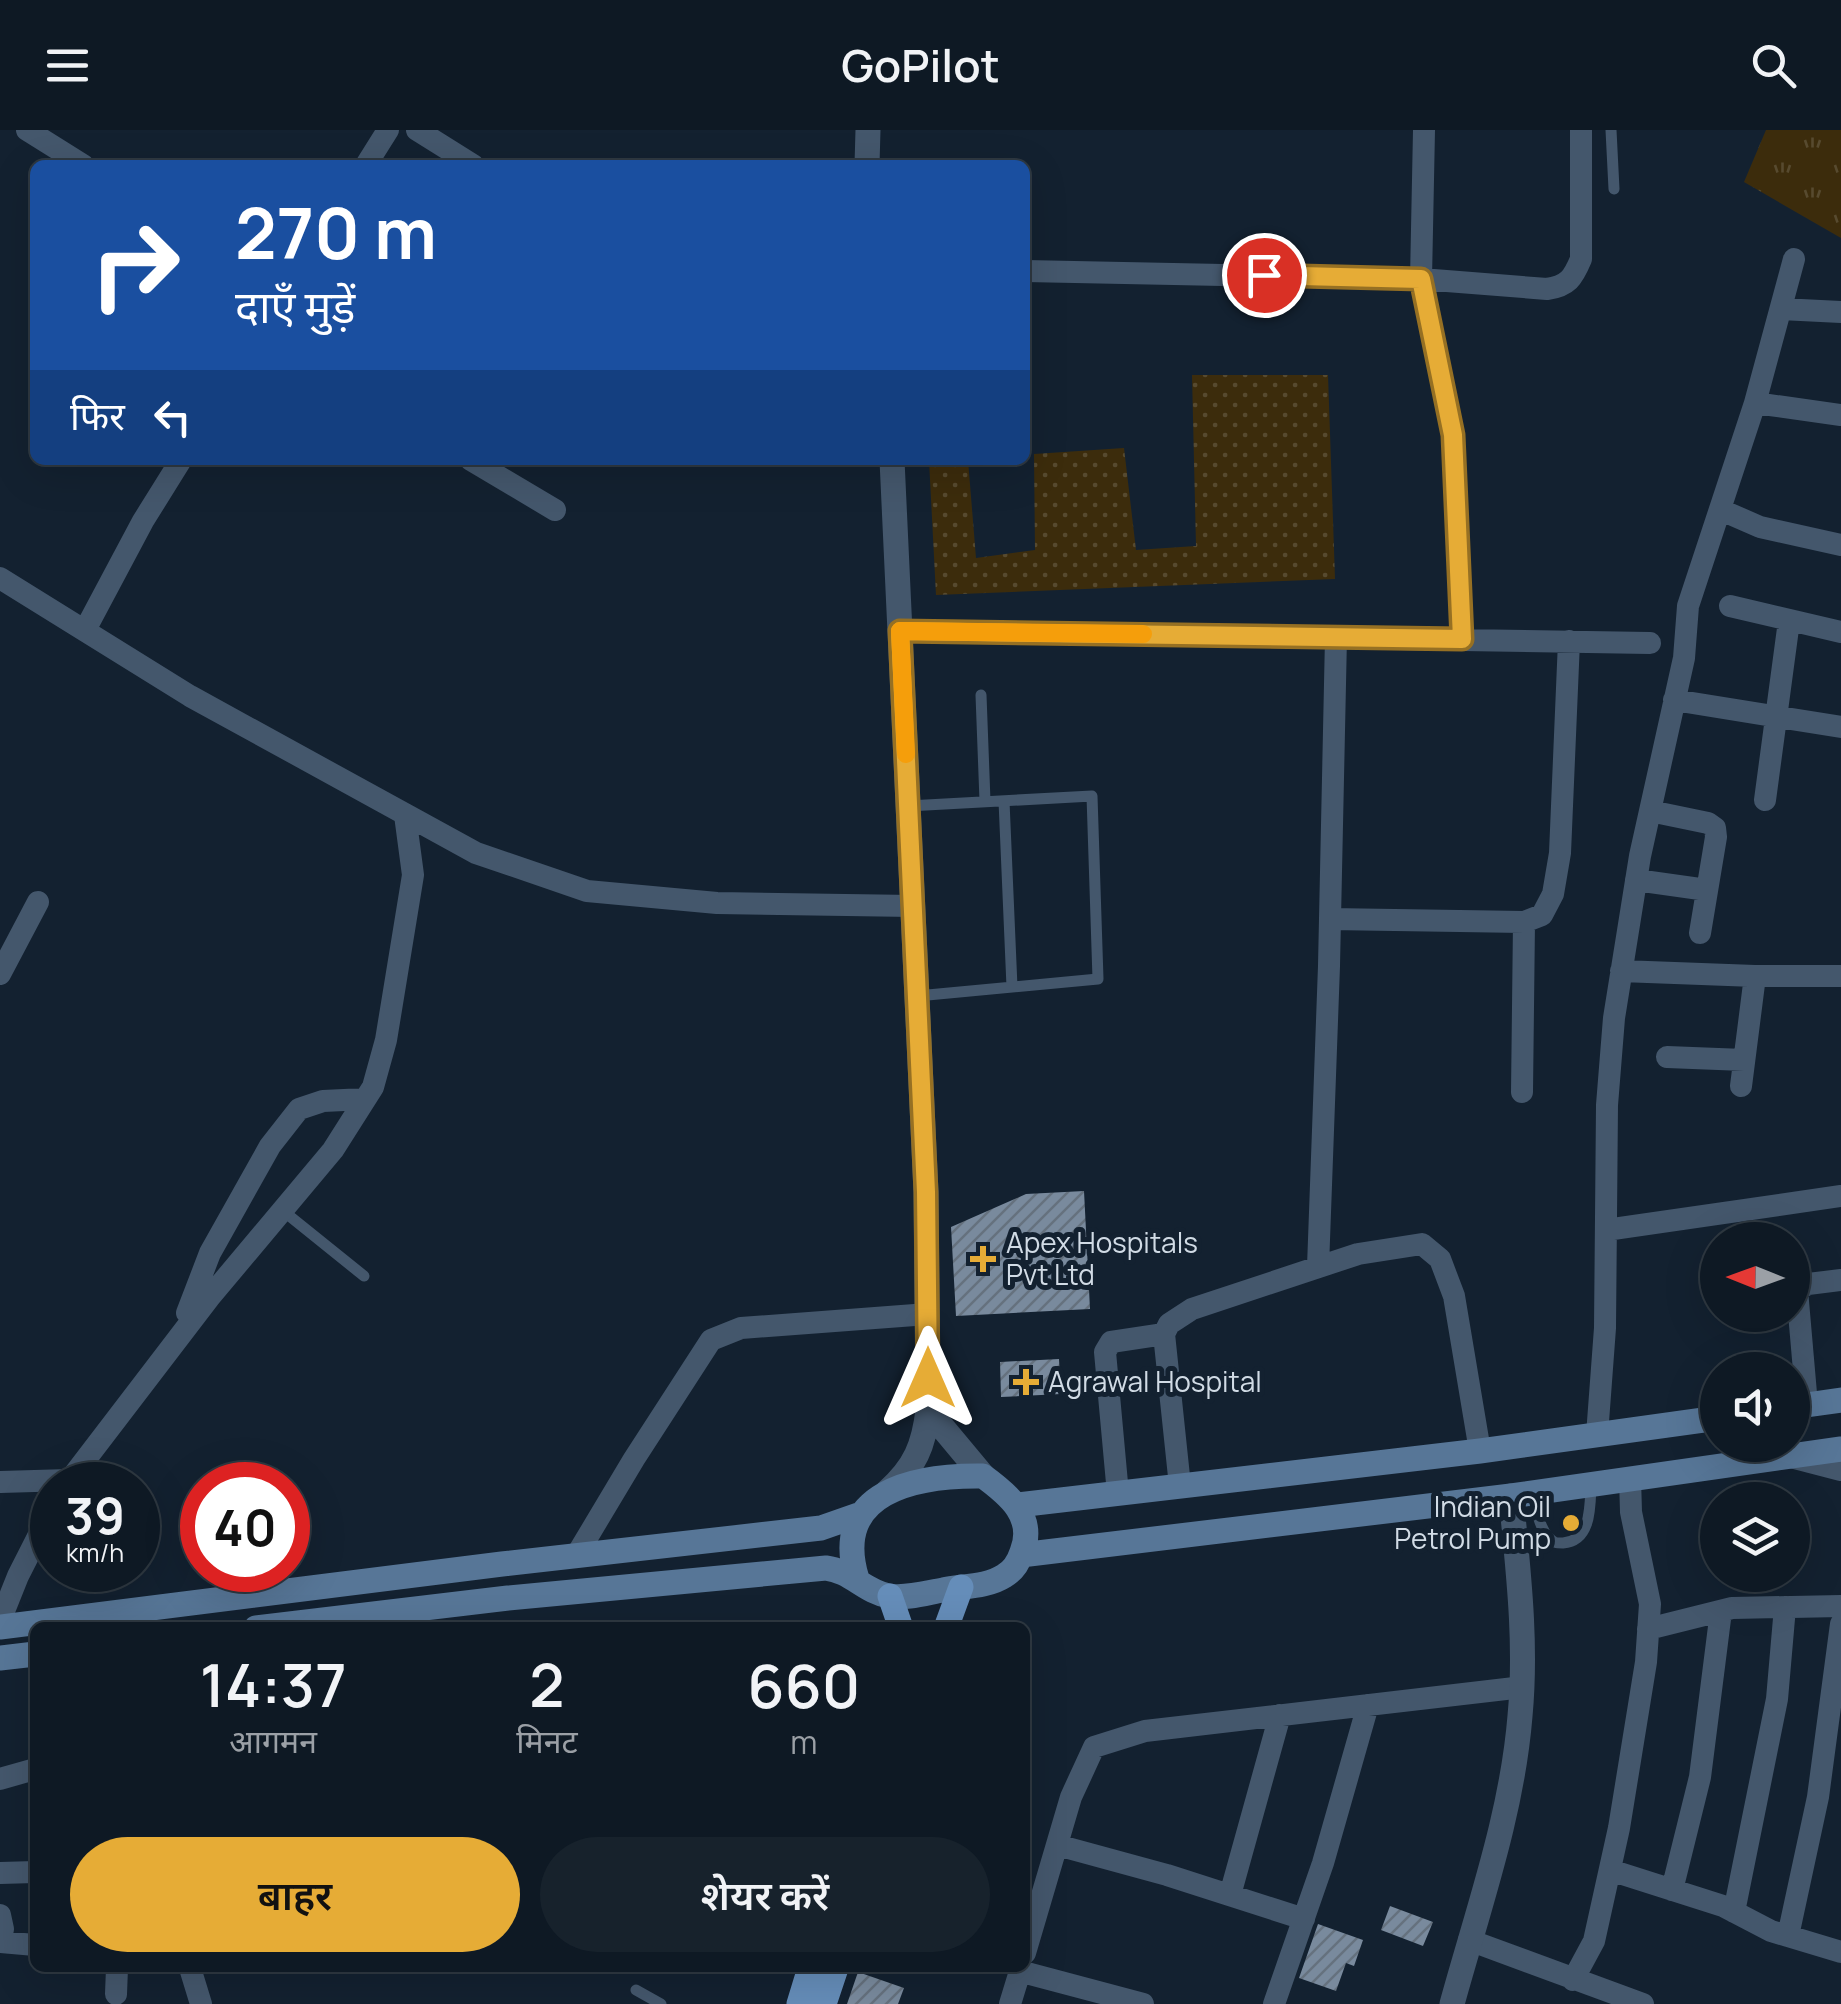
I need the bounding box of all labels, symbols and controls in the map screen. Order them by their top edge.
text: GoPilot [841,34,1000,96]
icon: menu [40,38,95,93]
icon: search [1746,38,1801,93]
text: 270 m [235,184,437,280]
icon: right [70,200,200,330]
pin [1222,233,1307,318]
icon: arrive [1237,248,1292,303]
text: दाएँ मुड़ें [235,275,355,337]
text: फिर [70,389,125,441]
icon: left [145,390,200,445]
north arrow [1700,1222,1810,1332]
map controls [1700,1222,1810,1592]
place label: Apex Hospitals Pvt Ltd [1006,1223,1198,1293]
marker: Apex Hospitals Pvt Ltd [970,1246,996,1272]
position arrow [876,1326,980,1430]
button: sound [1700,1352,1810,1462]
place label: Agrawal Hospital [1048,1362,1262,1400]
marker: Agrawal Hospital [1013,1369,1039,1395]
speed limit sign: 40 [180,1462,310,1592]
text: 39 [65,1481,125,1549]
button: layers [1700,1482,1810,1592]
place label: Indian Oil Petrol Pump [1394,1487,1551,1557]
marker: Indian Oil Petrol Pump [1560,1512,1582,1534]
text: km/h [66,1535,124,1570]
text: 14:37 [200,1643,347,1725]
text: 2 [529,1643,564,1725]
text: 660 [747,1644,860,1726]
text: आगमन [229,1719,317,1763]
text: मिनट [516,1719,578,1763]
text: m [790,1720,817,1764]
button: बाहर [70,1837,520,1952]
button: शेयर करें [540,1837,990,1952]

